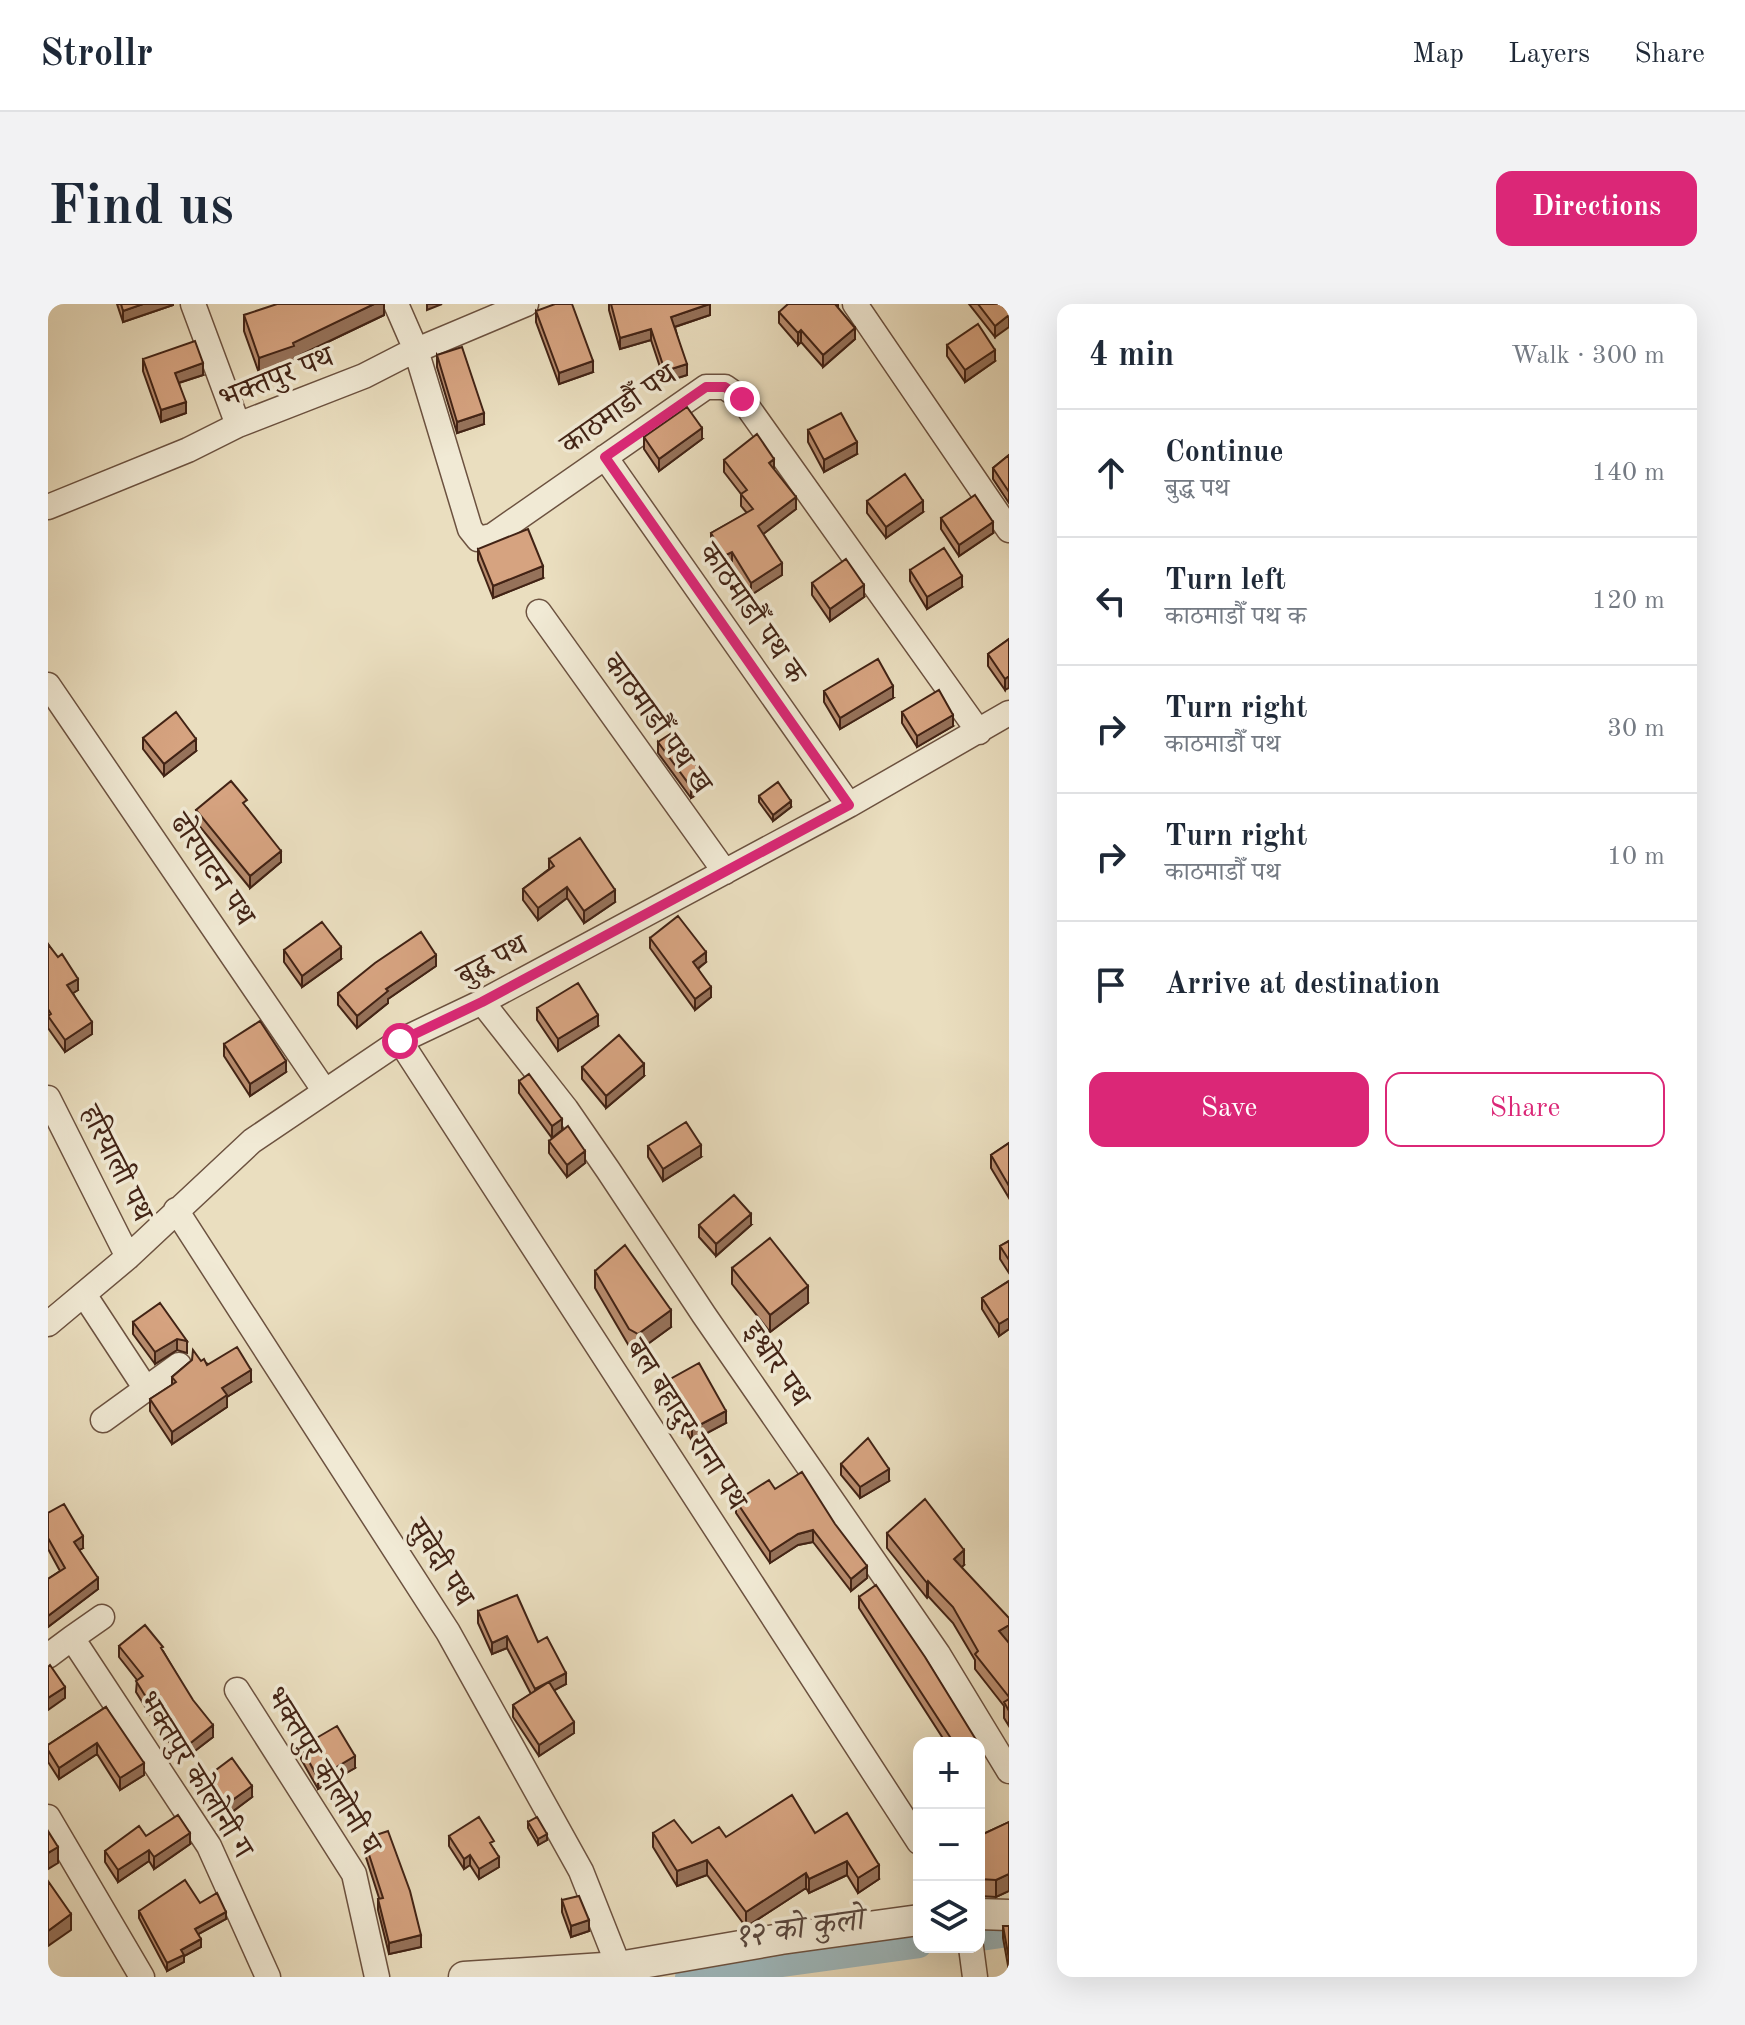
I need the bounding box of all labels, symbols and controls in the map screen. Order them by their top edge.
text: Strollr [40,36,153,74]
text: Map [1412,41,1464,69]
text: Layers [1508,41,1590,69]
text: Share [1634,41,1705,69]
button: Directions [1496,171,1697,246]
text: Find us [48,180,234,236]
text: 4 min [1089,339,1174,373]
street label: भक्तपुर पथ [215,342,340,417]
text: Walk · 300 m [1511,343,1665,369]
street label: काठमाडौँ पथ [552,356,683,462]
route end [724,381,760,417]
text: Continue [1165,438,1284,468]
icon: ahead [1089,451,1133,495]
text: 140 m [1592,460,1665,486]
text: बुद्ध पथ [1165,476,1229,502]
street label: काठमाडौँ पथ क [691,535,815,691]
text: Turn left [1165,566,1286,596]
icon: left [1089,579,1133,623]
text: 120 m [1592,588,1665,614]
text: काठमाडौँ पथ क [1165,604,1306,630]
street label: काठमाडौँ पथ ख [595,645,721,801]
text: Turn right [1165,694,1307,724]
icon: right [1089,707,1133,751]
text: 30 m [1607,716,1665,742]
text: काठमाडौँ पथ [1165,732,1280,758]
street label: ढोरपाटन पथ [162,805,264,933]
text: Turn right [1165,822,1307,852]
icon: right [1089,835,1133,879]
text: 10 m [1607,844,1665,870]
text: काठमाडौँ पथ [1165,860,1280,886]
street label: बुद्ध पथ [451,930,535,995]
icon: arrive [1089,963,1133,1007]
text: Arrive at destination [1165,970,1440,1000]
route start [382,1023,418,1059]
button: Save [1089,1072,1369,1147]
button: Share [1385,1072,1665,1147]
street label: हरियाली पथ [72,1098,161,1228]
street label: इश्वोर पथ [735,1314,819,1414]
street label: बल बहादुर राना पथ [617,1333,752,1518]
street label: सुवेदी पथ [397,1510,483,1614]
street label: भक्तपुर कोलोनी घ [257,1680,390,1862]
street label: भक्तपुर कोलोनी ग [130,1684,261,1866]
map controls [913,1737,985,1953]
button: + [913,1737,985,1809]
button: − [913,1809,985,1881]
button: layers [913,1881,985,1953]
water label: १२ को कुलो [733,1899,871,1956]

